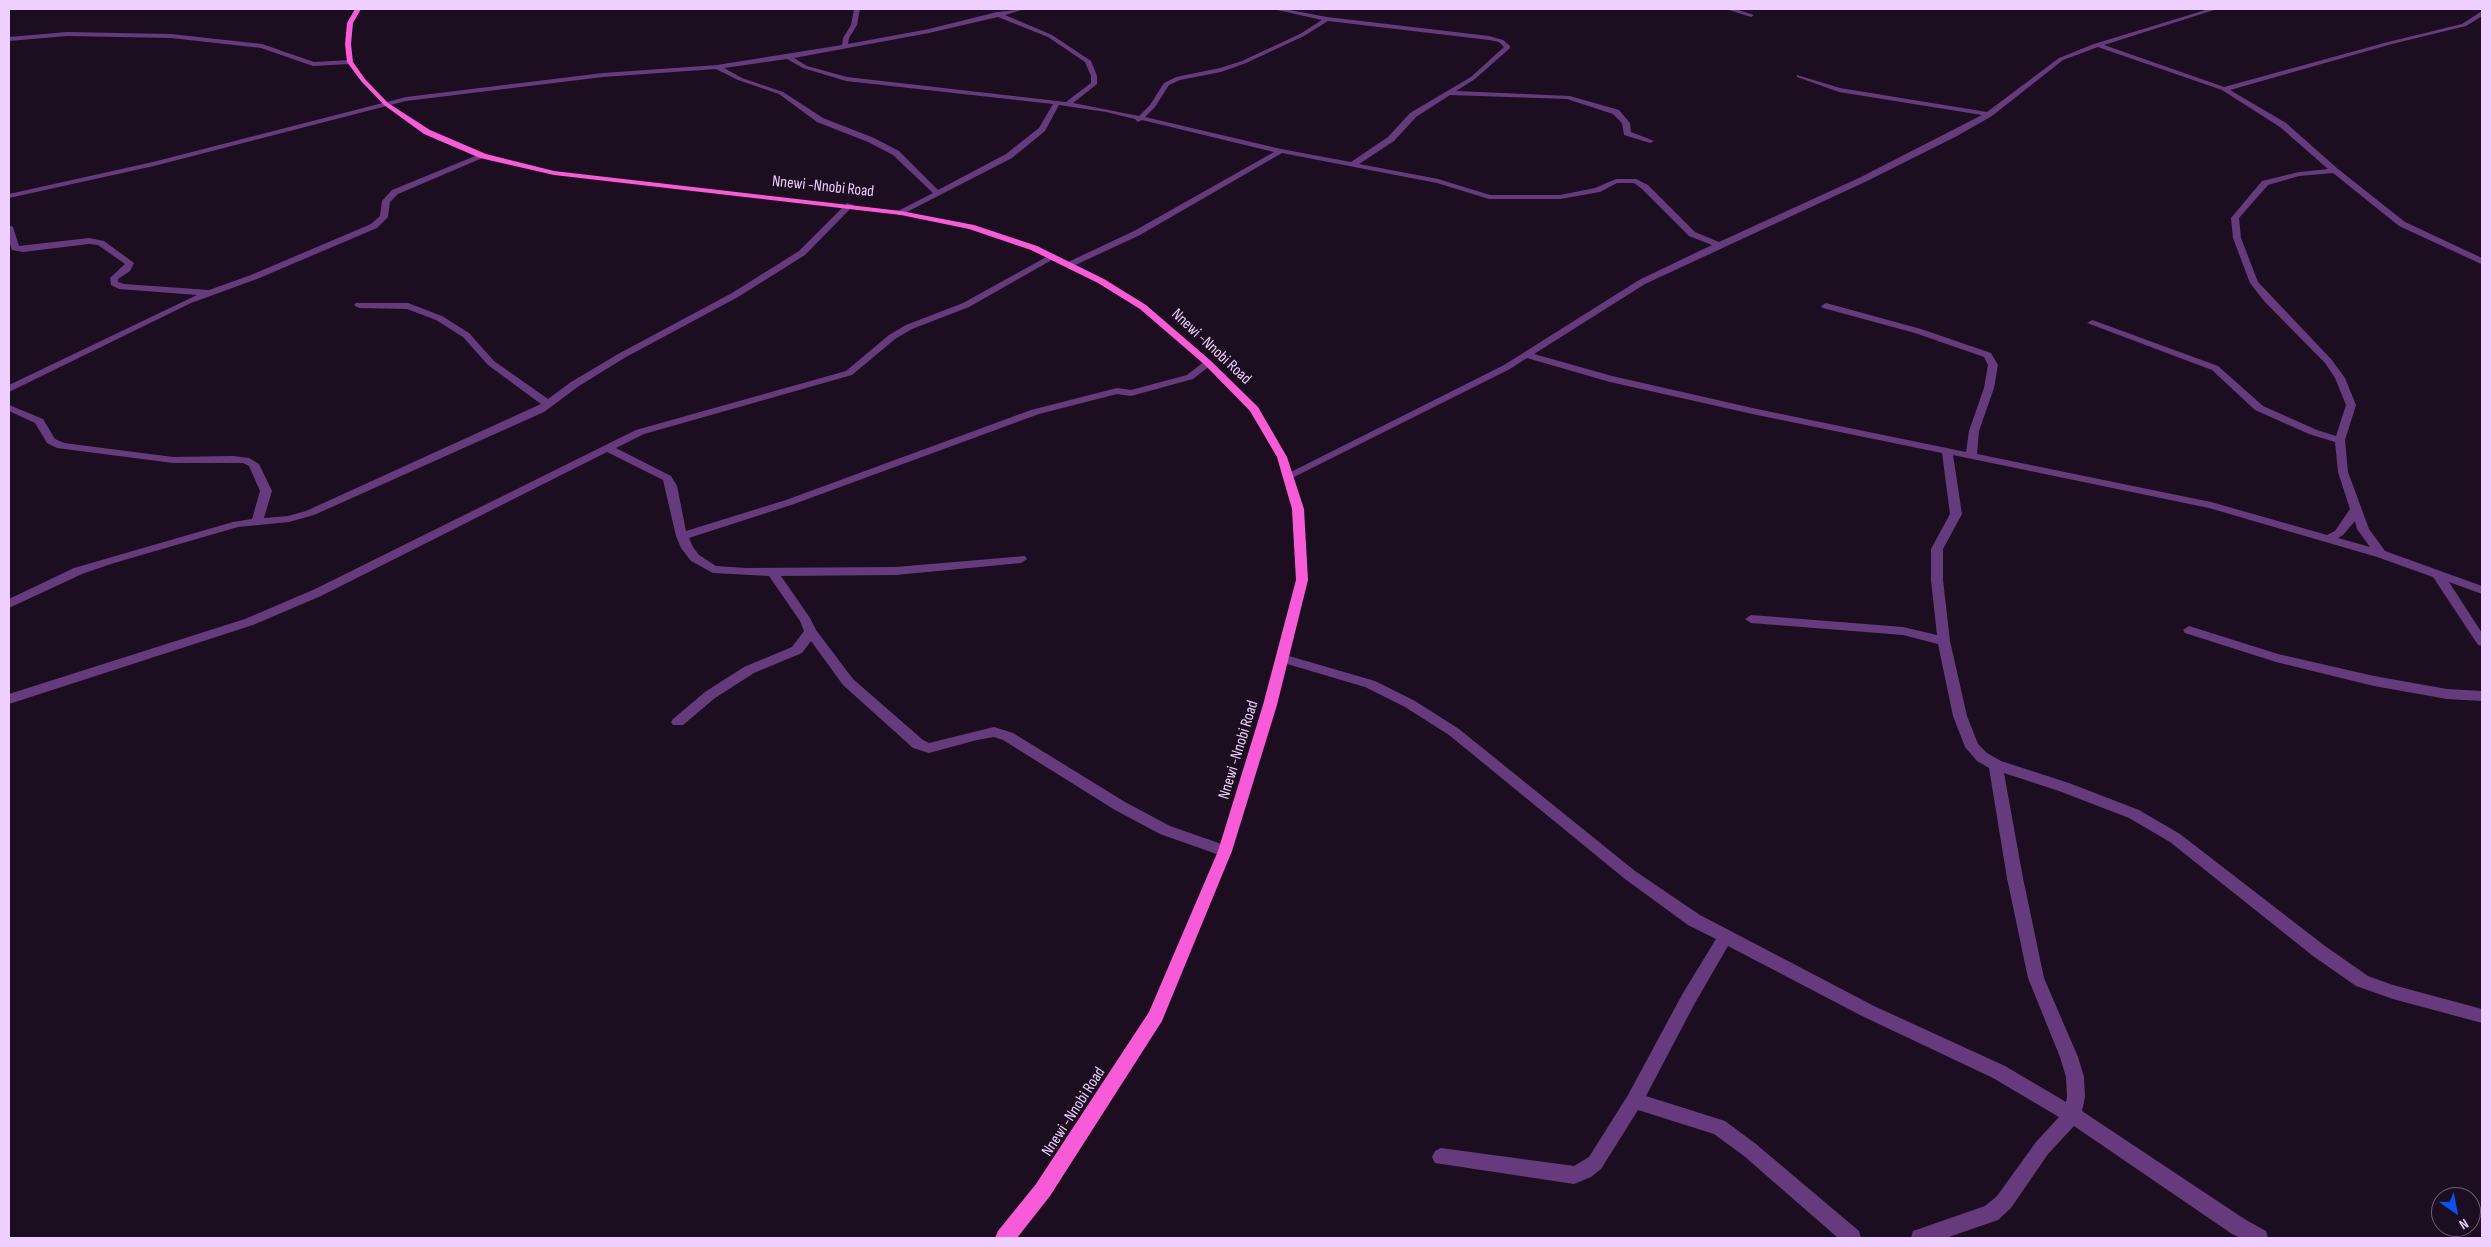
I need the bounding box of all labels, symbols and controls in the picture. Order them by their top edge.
street label: Nnewi -Nnobi Road [771,172,875,202]
street label: Nnewi -Nnobi Road [1167,305,1255,389]
street label: Nnewi -Nnobi Road [1215,698,1263,802]
street label: Nnewi -Nnobi Road [1038,1064,1110,1160]
north arrow [2431,1187,2481,1237]
text: N [2456,1215,2472,1233]

